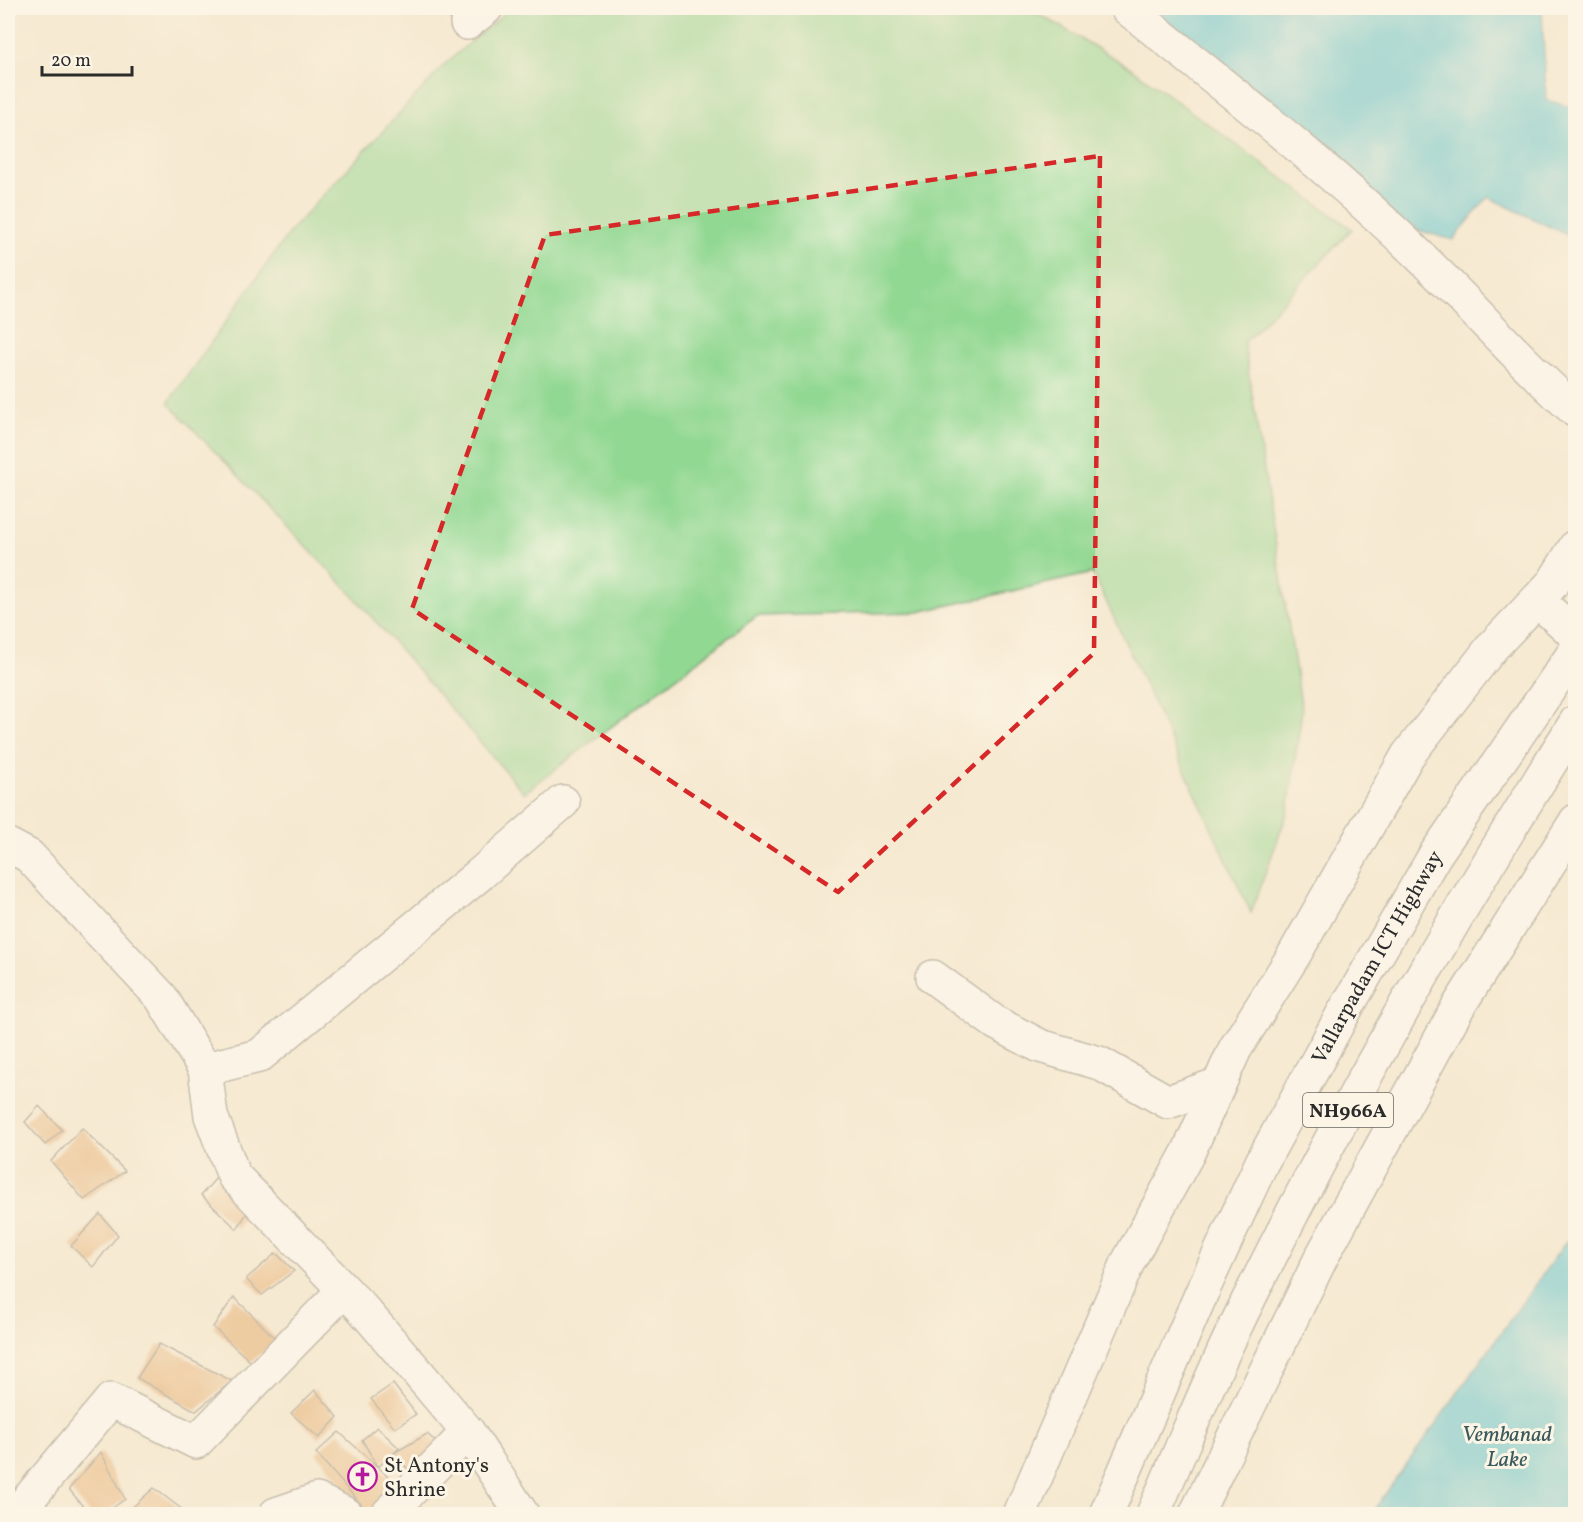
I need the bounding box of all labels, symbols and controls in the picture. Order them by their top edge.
scale bar [42,39,132,77]
text: 20 m [51,49,91,74]
street label: Vallarpadam ICT Highway [1305,845,1451,1069]
road number: NH966A [1303,1093,1393,1127]
water label: Vembanad Lake [1462,1420,1553,1476]
place label: St Antony's Shrine [384,1452,489,1505]
church icon: St Antony's Shrine [347,1461,379,1493]

